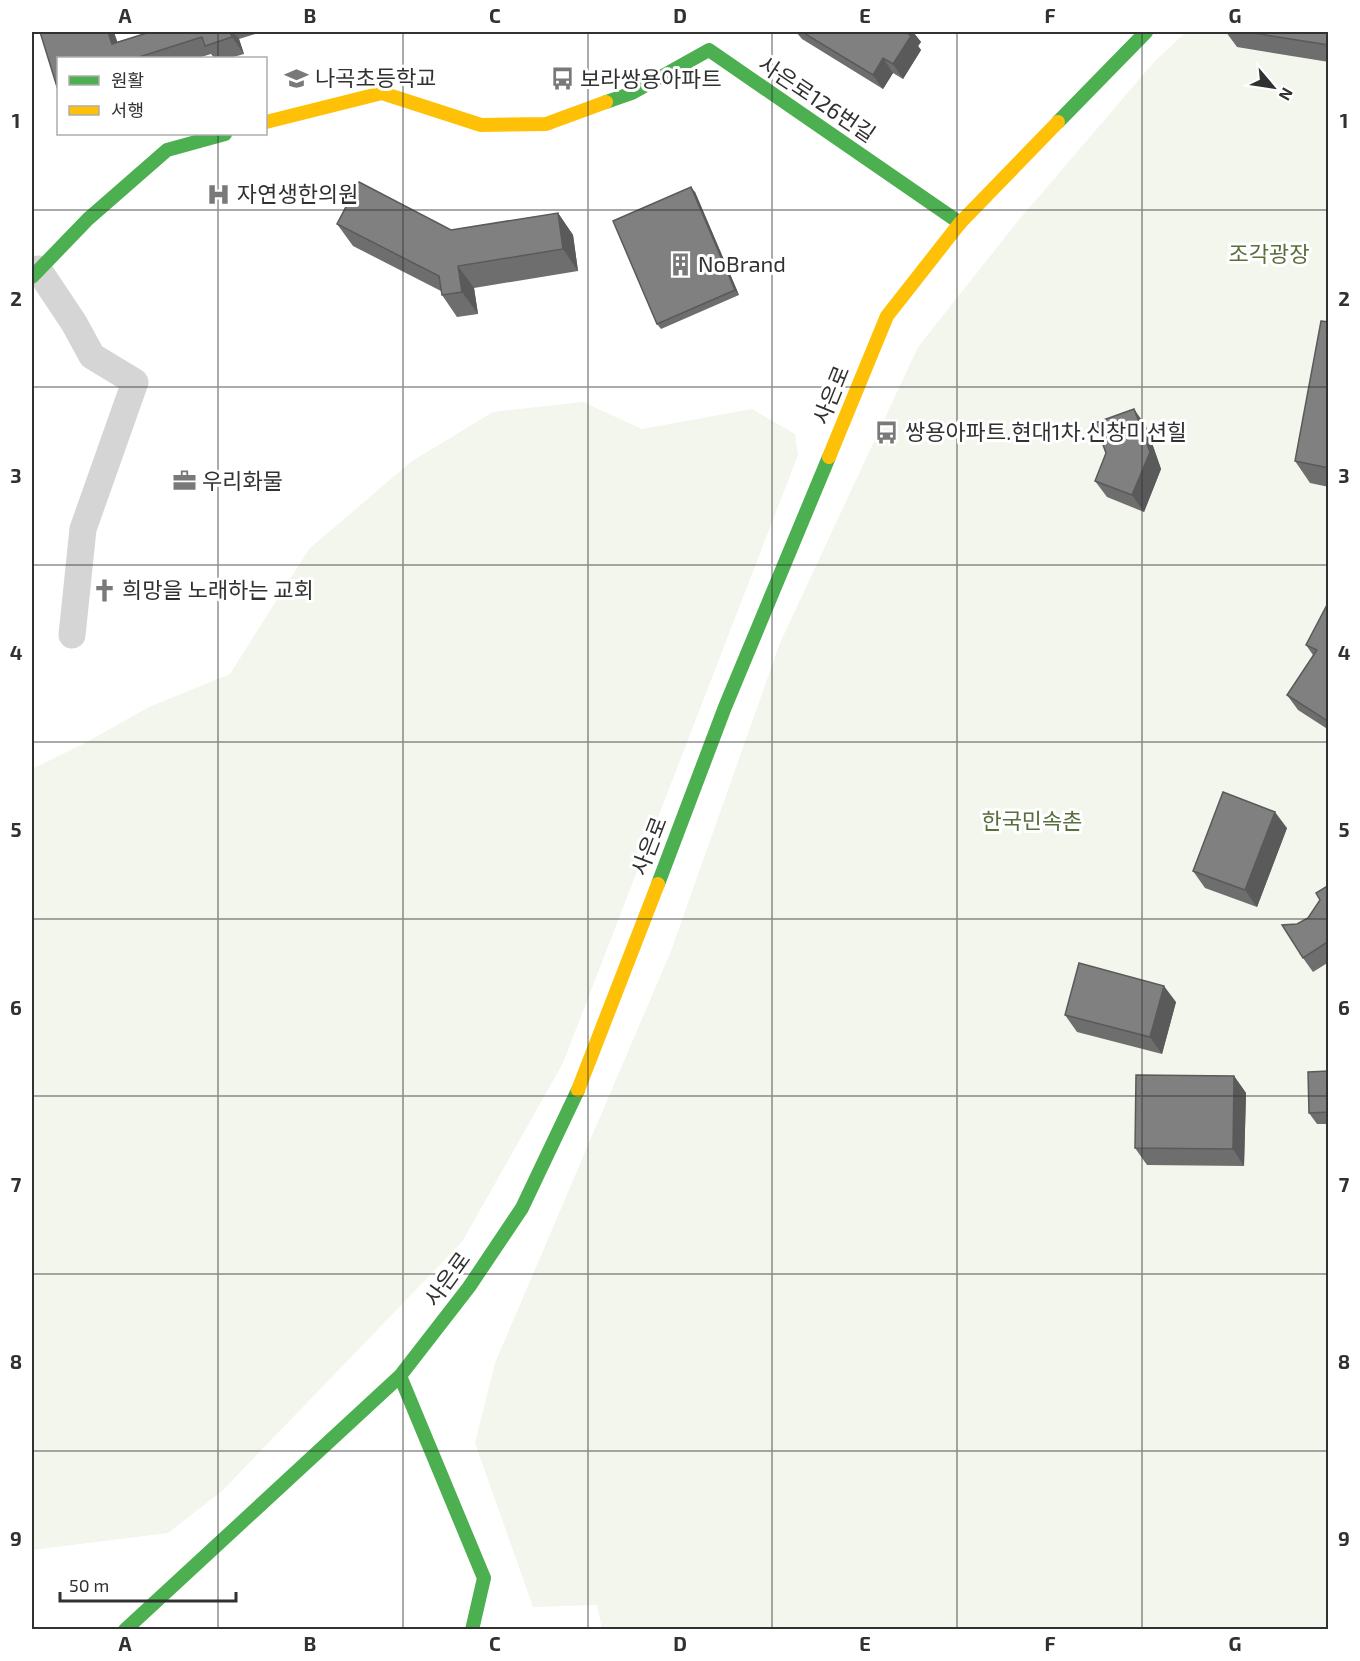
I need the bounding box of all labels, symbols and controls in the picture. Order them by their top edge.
text: A [118,3,132,27]
text: B [304,3,316,27]
text: C [489,3,501,27]
text: D [673,3,687,27]
text: E [859,3,871,27]
text: F [1044,3,1056,27]
text: G [1229,3,1241,27]
street label: 사은로126번길 [754,50,881,147]
legend [57,57,267,135]
north arrow [1243,57,1303,117]
place label: 나곡초등학교 [315,64,436,90]
school or university icon: 나곡초등학교 [284,65,310,91]
place label: 보라쌍용아파트 [580,65,722,91]
bus stop icon: 보라쌍용아파트 [549,66,575,92]
text: 원활 [111,69,144,91]
text: N [1275,85,1298,104]
text: 서행 [111,99,144,121]
text: 1 [12,108,20,132]
text: 1 [1340,108,1348,132]
place label: 자연생한의원 [237,180,358,206]
hospital icon: 자연생한의원 [206,181,232,207]
park label: 조각광장 [1229,240,1309,266]
place label: NoBrand [698,250,786,276]
building icon: NoBrand [667,251,693,277]
text: 2 [10,286,22,310]
text: 2 [1338,286,1350,310]
street label: 사은로 [807,362,854,428]
place label: 쌍용아파트.현대1차.신창미션힐 [905,418,1187,444]
bus stop icon: 쌍용아파트.현대1차.신창미션힐 [874,419,900,445]
text: 3 [10,463,22,487]
text: 3 [1338,463,1350,487]
place label: 우리화물 [202,467,283,493]
office icon: 우리화물 [171,468,197,494]
place label: 희망을 노래하는 교회 [122,576,314,602]
church icon: 희망을 노래하는 교회 [91,577,117,603]
text: 4 [10,640,23,664]
text: 4 [1338,640,1351,664]
park label: 한국민속촌 [981,807,1083,833]
street label: 사은로 [625,813,671,879]
text: 5 [10,817,22,841]
text: 5 [1338,817,1350,841]
text: 6 [10,995,22,1019]
text: 6 [1338,995,1350,1019]
text: 7 [11,1172,22,1196]
text: 7 [1339,1172,1350,1196]
street label: 사은로 [418,1246,475,1311]
text: 8 [10,1349,22,1373]
text: 8 [1338,1349,1350,1373]
text: 9 [10,1526,22,1550]
text: 9 [1338,1526,1350,1550]
scale bar [60,1565,236,1603]
text: 50 m [69,1574,109,1596]
text: A [118,1631,132,1655]
text: B [304,1631,316,1655]
text: C [489,1631,501,1655]
text: D [673,1631,687,1655]
text: E [859,1631,871,1655]
text: F [1044,1631,1056,1655]
text: G [1229,1631,1241,1655]

